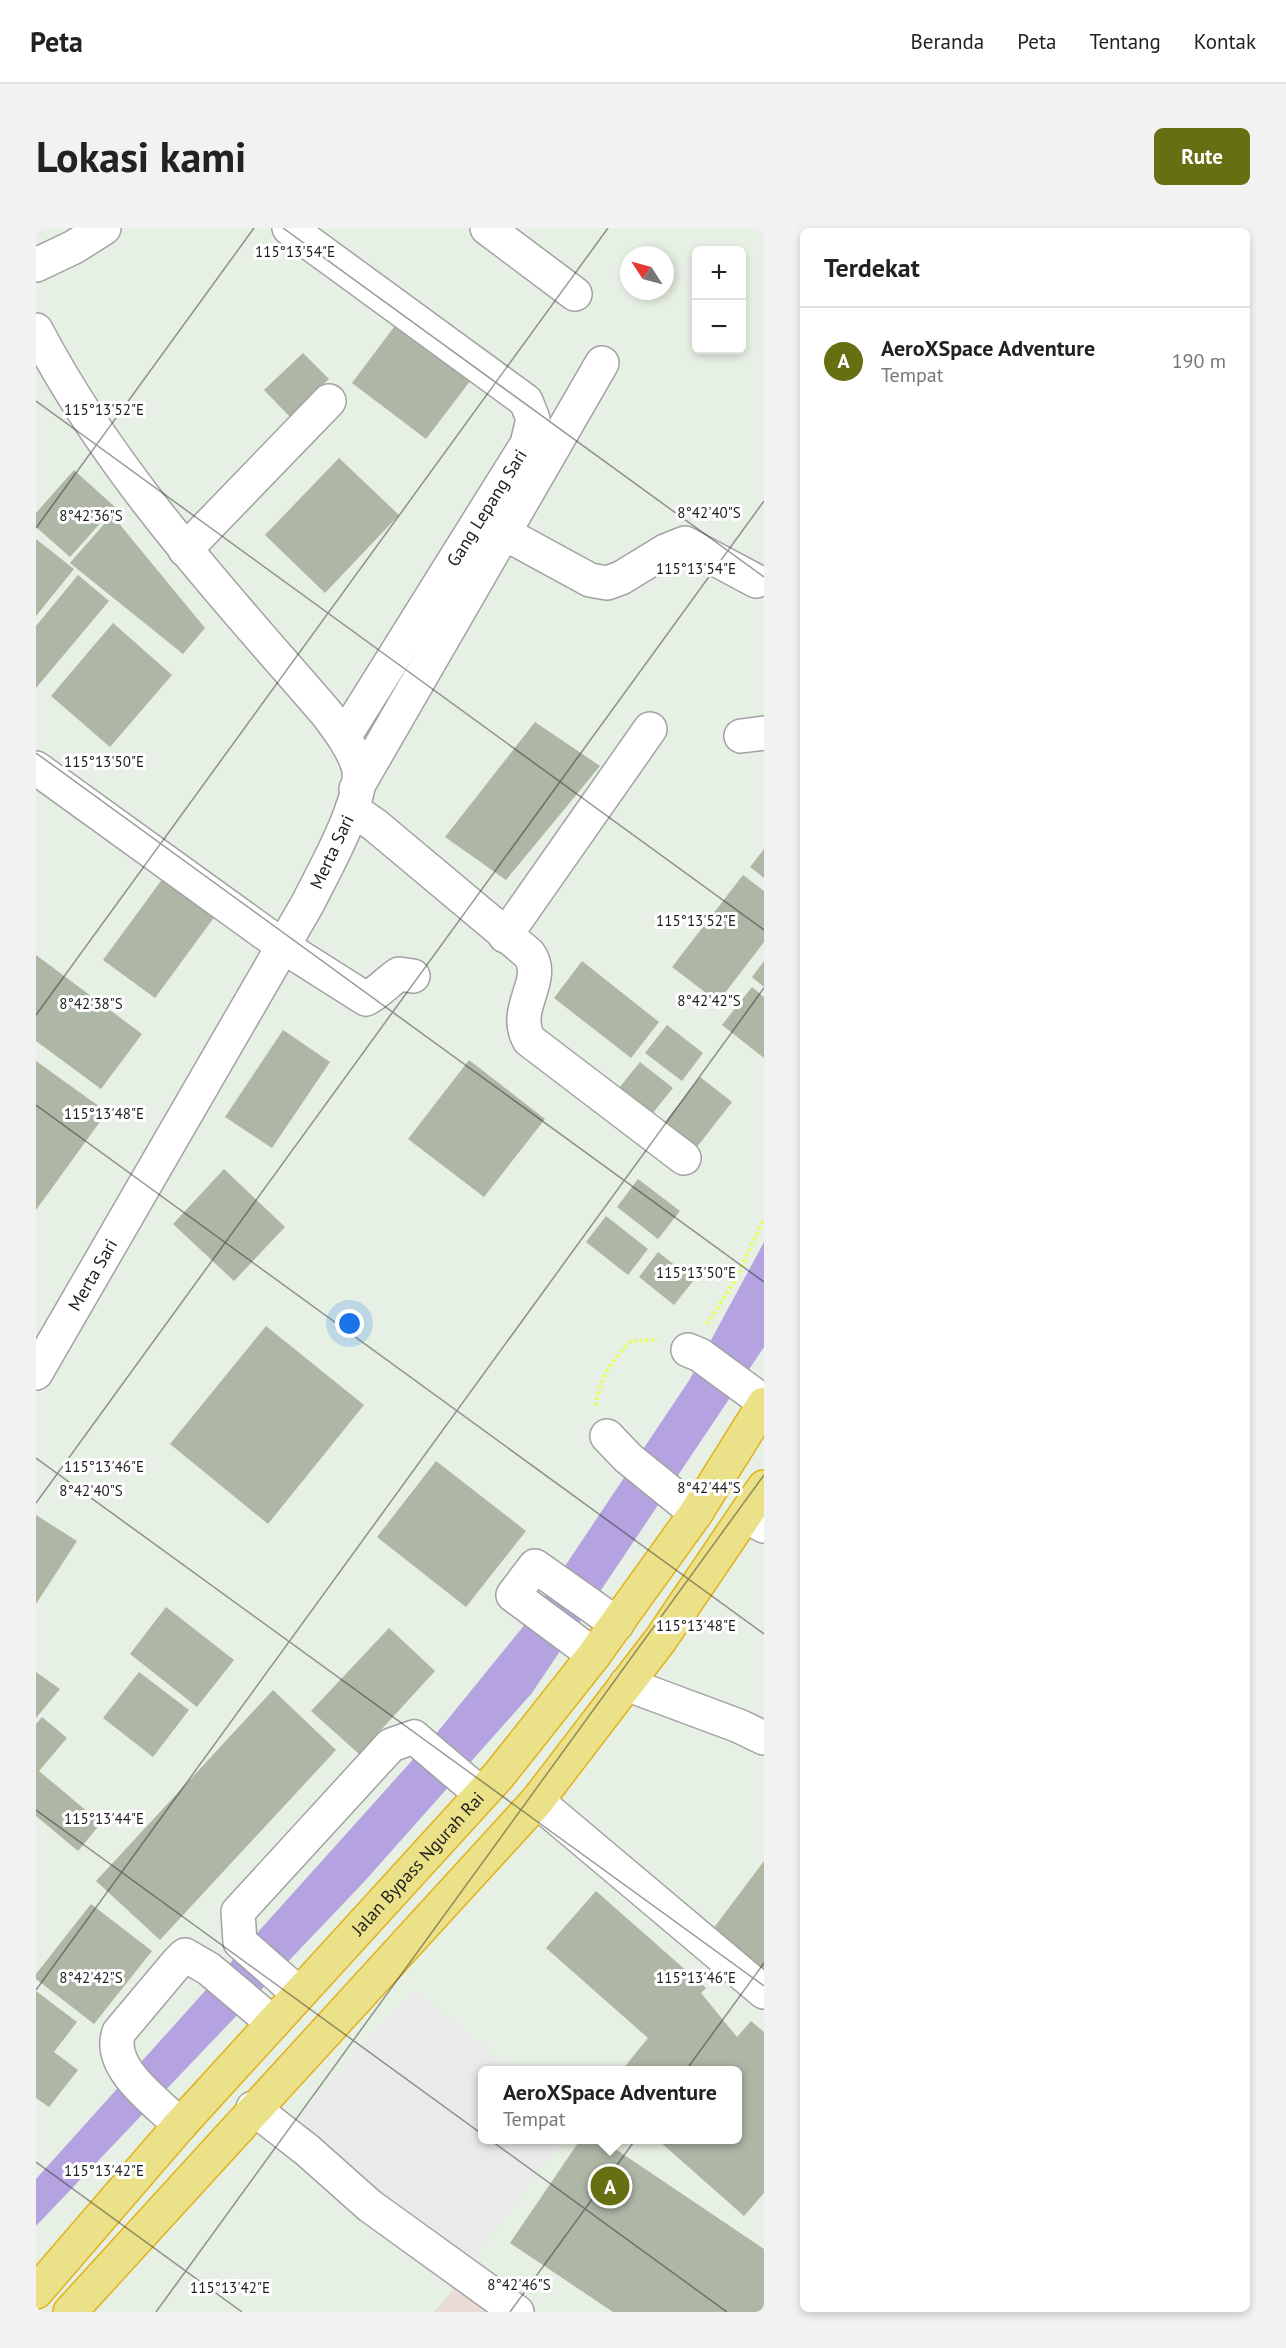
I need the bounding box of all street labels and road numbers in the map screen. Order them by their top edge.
street label: Gang Lepang Sari [441,445,532,571]
street label: Merta Sari [304,811,359,893]
street label: Merta Sari [63,1235,122,1315]
street label: Jalan Bypass Ngurah Rai [346,1787,489,1941]

